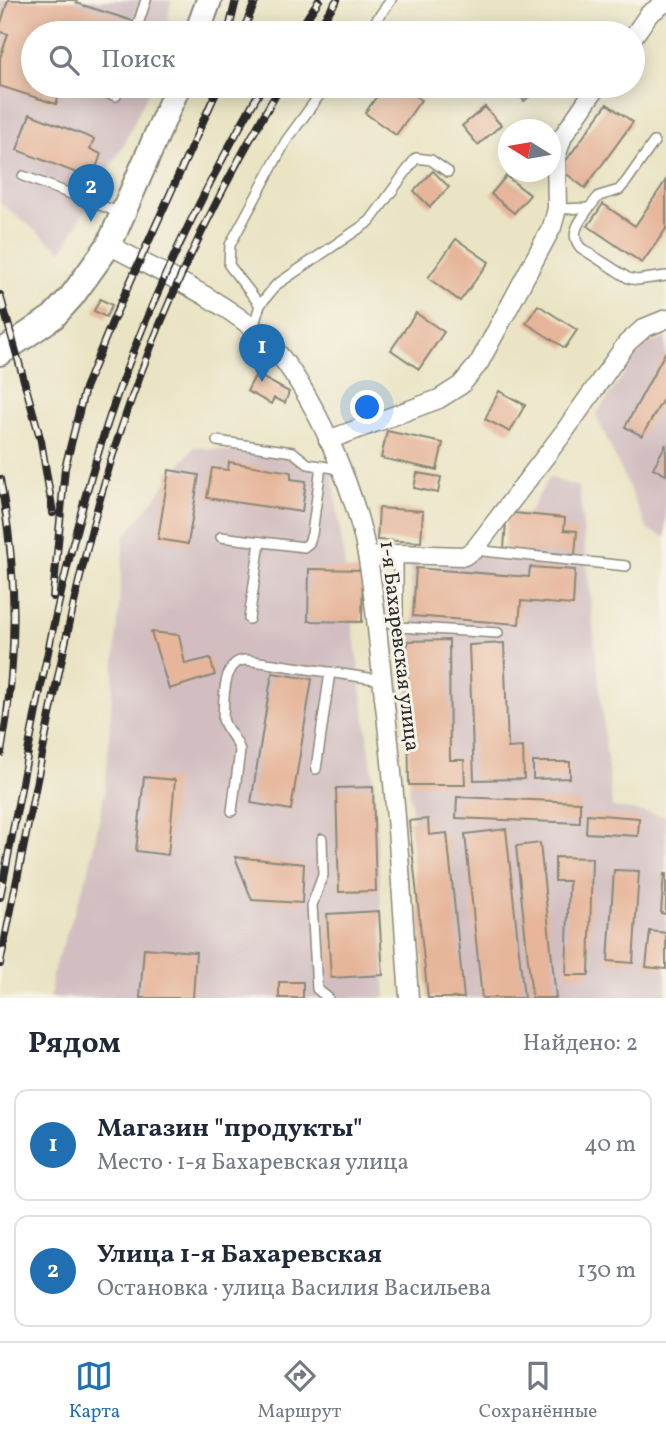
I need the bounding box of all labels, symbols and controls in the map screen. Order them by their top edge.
search box [21,21,645,98]
icon: search [45,41,83,79]
text: Поиск [101,42,175,78]
north arrow [498,119,561,182]
pin: 2 [68,164,114,222]
pin: 1 [239,324,285,382]
your location [350,390,384,424]
street label: 1-я Бахаревская улица [372,539,426,753]
text: Рядом [28,1023,121,1065]
text: Найдено: 2 [523,1028,638,1060]
text: Магазин "продукты" [97,1111,363,1147]
text: 1 [48,1129,58,1161]
text: 40 m [584,1129,636,1161]
text: Место · 1-я Бахаревская улица [97,1147,409,1179]
text: Улица 1-я Бахаревская [97,1237,382,1273]
text: 2 [47,1255,59,1287]
text: 130 m [577,1255,636,1287]
text: Остановка · улица Василия Васильева [97,1273,491,1305]
tab: Карта [69,1357,120,1425]
tab: Маршрут [258,1357,341,1425]
tab: Сохранённые [479,1357,597,1425]

